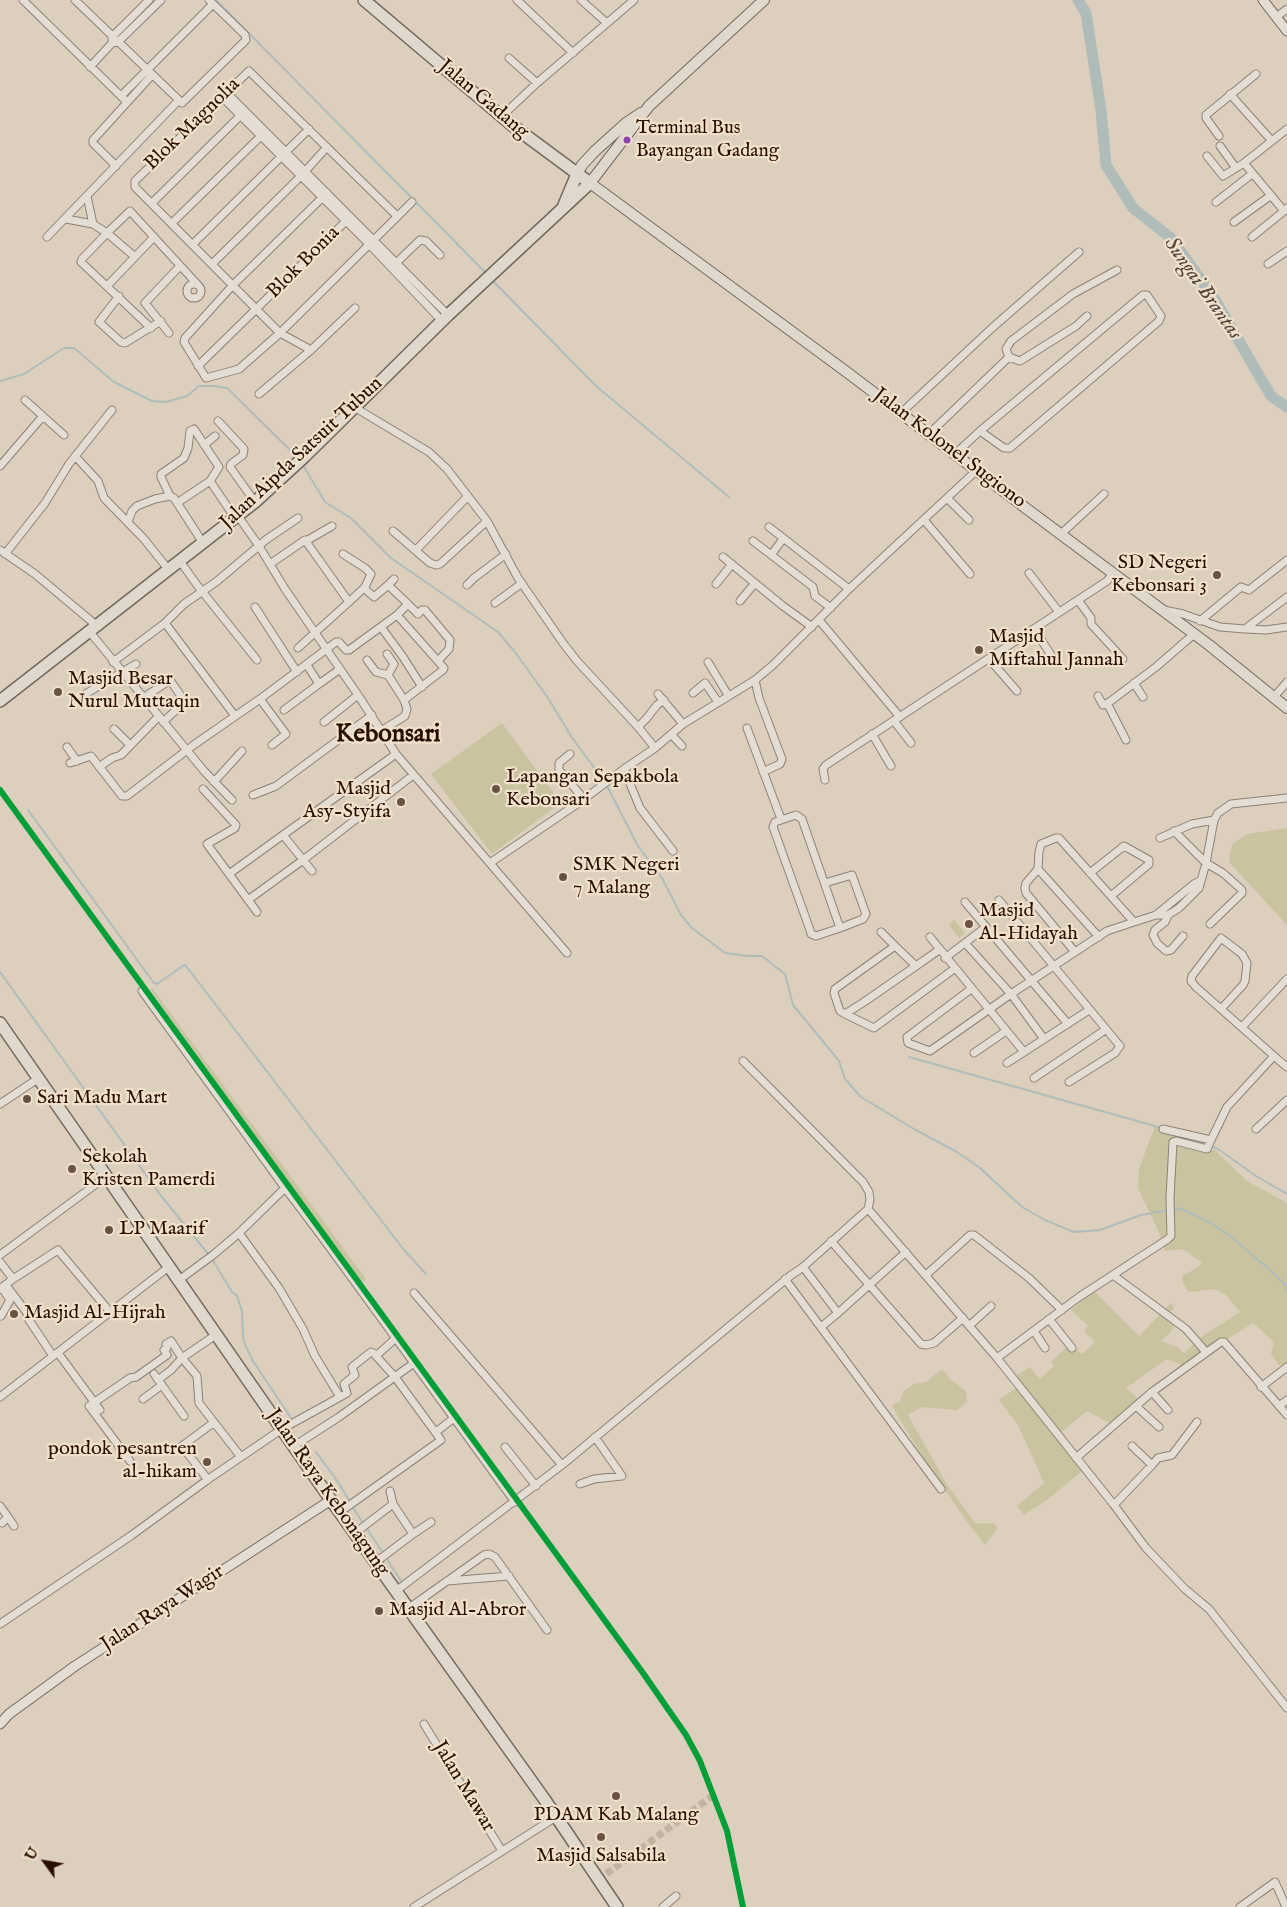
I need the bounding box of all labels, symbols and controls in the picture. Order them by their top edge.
street label: Jalan Gadang [433,55,533,145]
street label: Blok Magnolia [140,73,246,177]
place label: Terminal Bus Bayangan Gadang [636,118,779,162]
marker: Terminal Bus Bayangan Gadang [622,135,632,145]
street label: Blok Bonia [263,222,345,304]
water label: Sungai Brantas [1157,233,1247,345]
street label: Jalan Aipda Satsuit Tubun [216,373,388,535]
street label: Jalan Kolonel Sugiono [868,384,1030,514]
place label: SD Negeri Kebonsari 3 [1111,552,1207,599]
marker: SD Negeri Kebonsari 3 [1211,569,1223,581]
place label: Masjid Miftahul Jannah [989,626,1124,673]
marker: Masjid Miftahul Jannah [973,644,985,656]
place label: Masjid Besar Nurul Muttaqin [68,668,200,715]
marker: Masjid Besar Nurul Muttaqin [52,686,64,698]
district label: Kebonsari [335,721,441,751]
place label: Lapangan Sepakbola Kebonsari [506,766,679,813]
place label: Masjid Asy-Styifa [303,778,391,825]
marker: Lapangan Sepakbola Kebonsari [490,783,502,795]
marker: Masjid Asy-Styifa [395,796,407,808]
place label: SMK Negeri 7 Malang [573,854,680,901]
marker: SMK Negeri 7 Malang [557,871,569,883]
place label: Masjid Al-Hidayah [979,900,1078,947]
marker: Masjid Al-Hidayah [963,918,975,930]
place label: Sari Madu Mart [37,1087,167,1111]
marker: Sari Madu Mart [21,1093,33,1105]
place label: Sekolah Kristen Pamerdi [82,1146,215,1193]
marker: Sekolah Kristen Pamerdi [66,1163,78,1175]
place label: LP Maarif [119,1218,205,1242]
marker: LP Maarif [103,1224,115,1236]
place label: Masjid Al-Hijrah [24,1302,166,1326]
marker: Masjid Al-Hijrah [8,1308,20,1320]
street label: Jalan Raya Kebonagung [260,1405,394,1581]
place label: pondok pesantren al-hikam [48,1438,197,1485]
marker: pondok pesantren al-hikam [201,1456,213,1468]
street label: Jalan Raya Wagir [97,1560,229,1658]
place label: Masjid Al-Abror [389,1599,526,1623]
marker: Masjid Al-Abror [373,1605,385,1617]
street label: Jalan Mawar [427,1737,499,1837]
marker: PDAM Kab Malang [610,1790,622,1802]
place label: PDAM Kab Malang [533,1804,699,1828]
marker: Masjid Salsabila [595,1831,607,1843]
north arrow [20,1837,70,1887]
text: U [22,1844,43,1864]
place label: Masjid Salsabila [536,1845,666,1869]

